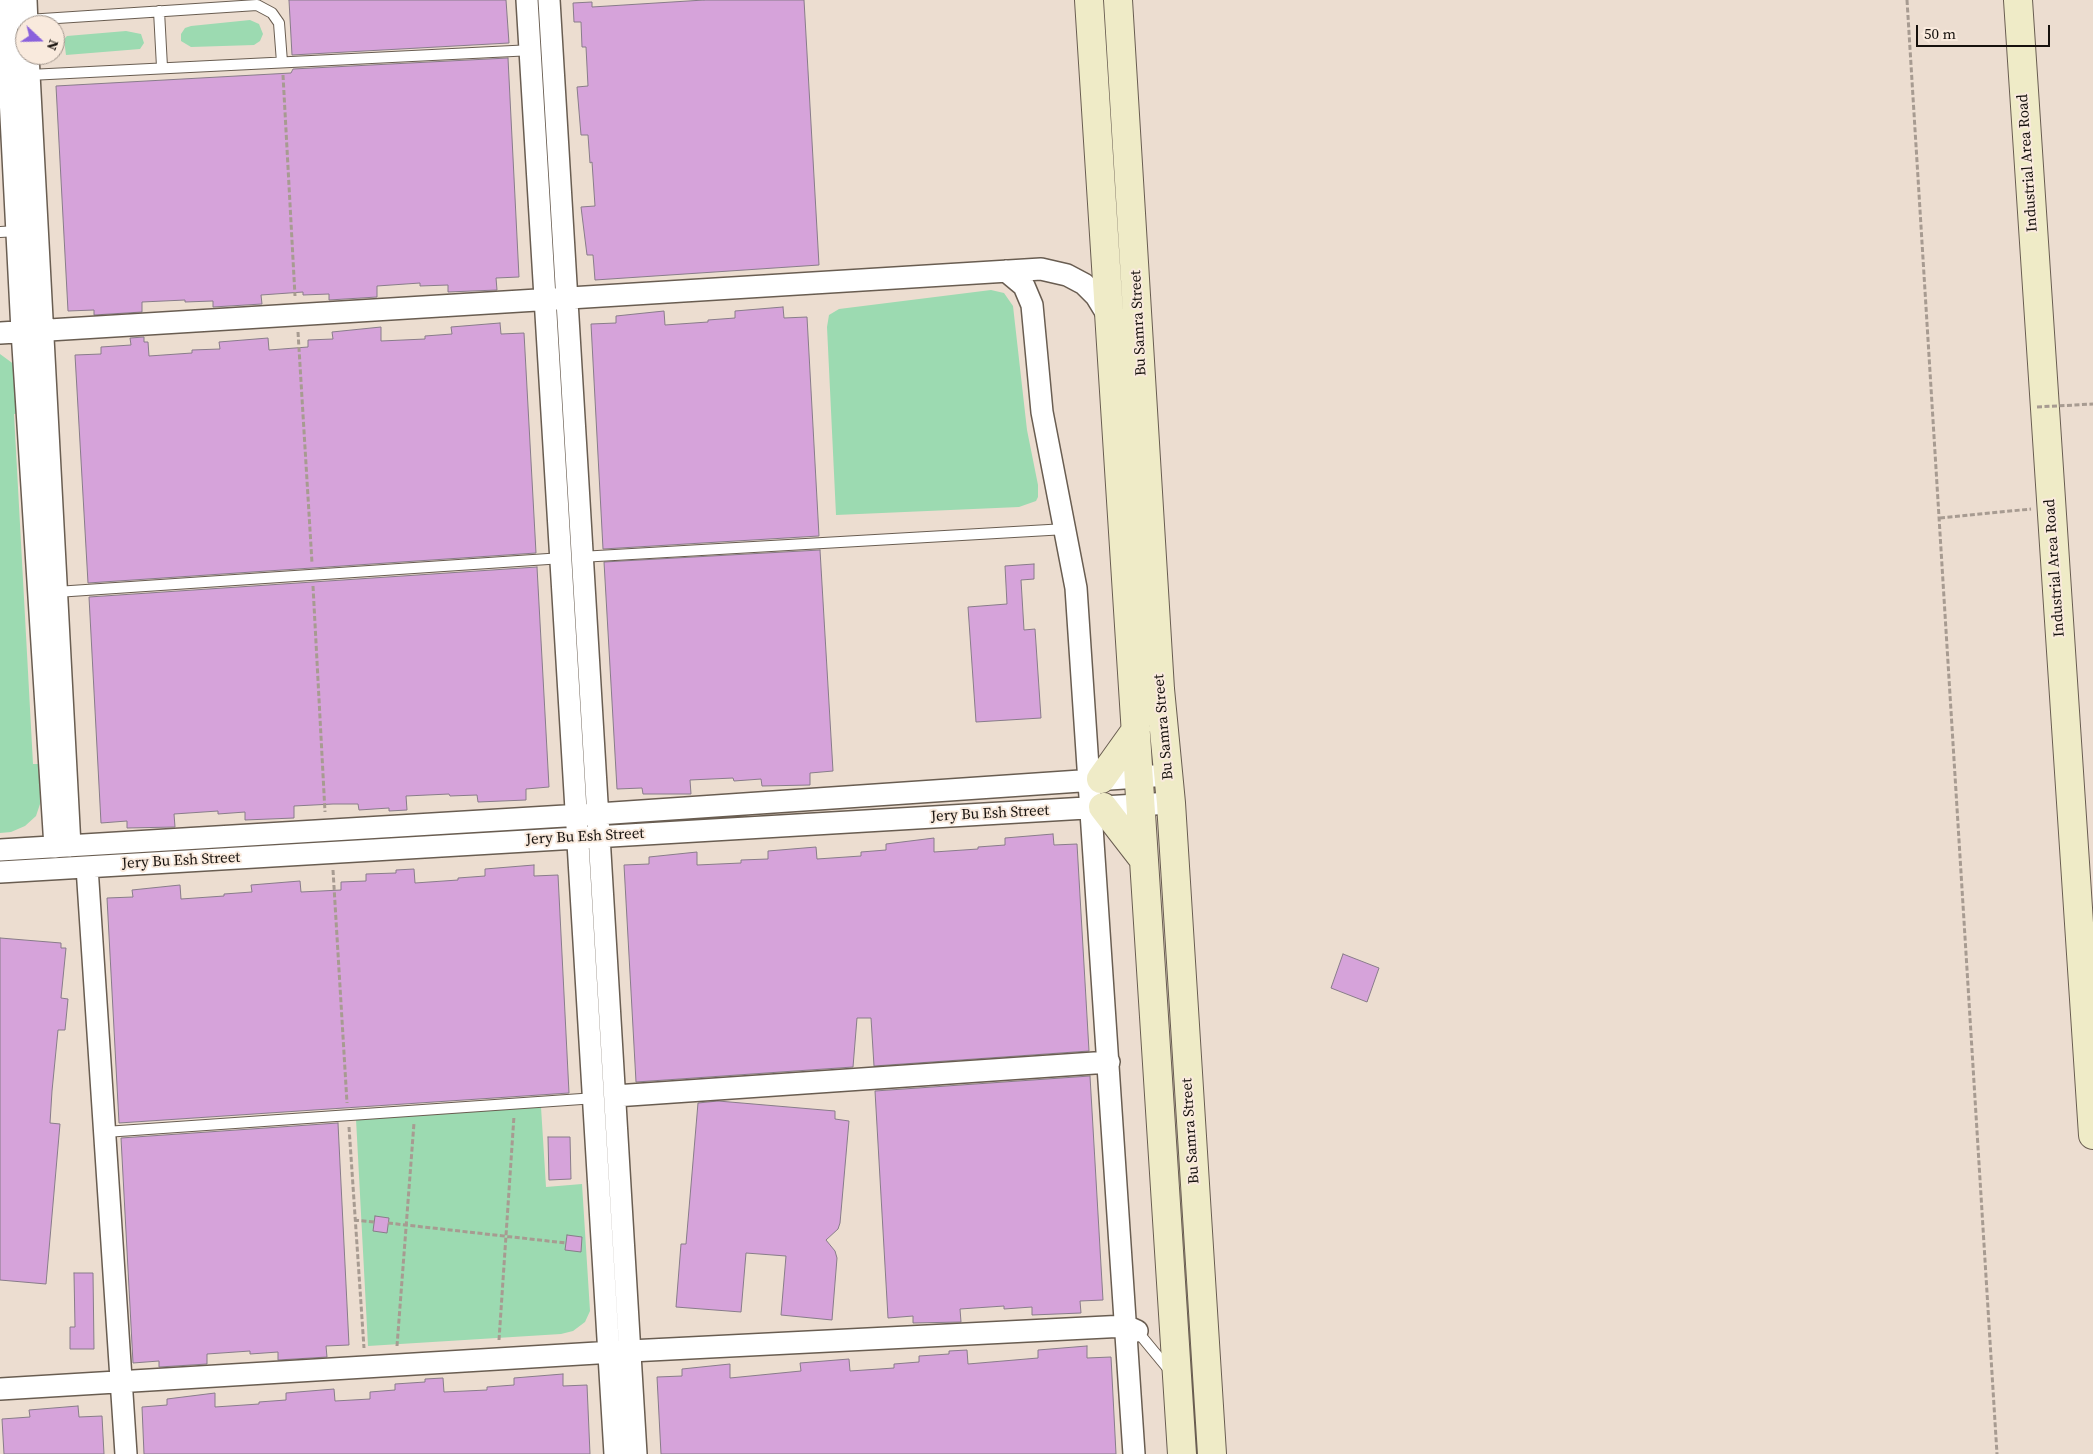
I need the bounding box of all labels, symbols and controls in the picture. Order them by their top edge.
north arrow [15,15,65,65]
scale bar [1918,15,2052,47]
text: 50 m [1924,23,1956,44]
text: N [42,37,64,53]
street label: Industrial Area Road [2014,93,2042,233]
street label: Bu Samra Street [1127,269,1151,377]
street label: Industrial Area Road [2041,498,2069,638]
street label: Bu Samra Street [1150,673,1178,781]
street label: Jery Bu Esh Street [930,802,1050,826]
street label: Jery Bu Esh Street [525,825,645,849]
street label: Jery Bu Esh Street [121,849,241,873]
street label: Bu Samra Street [1178,1077,1204,1185]

